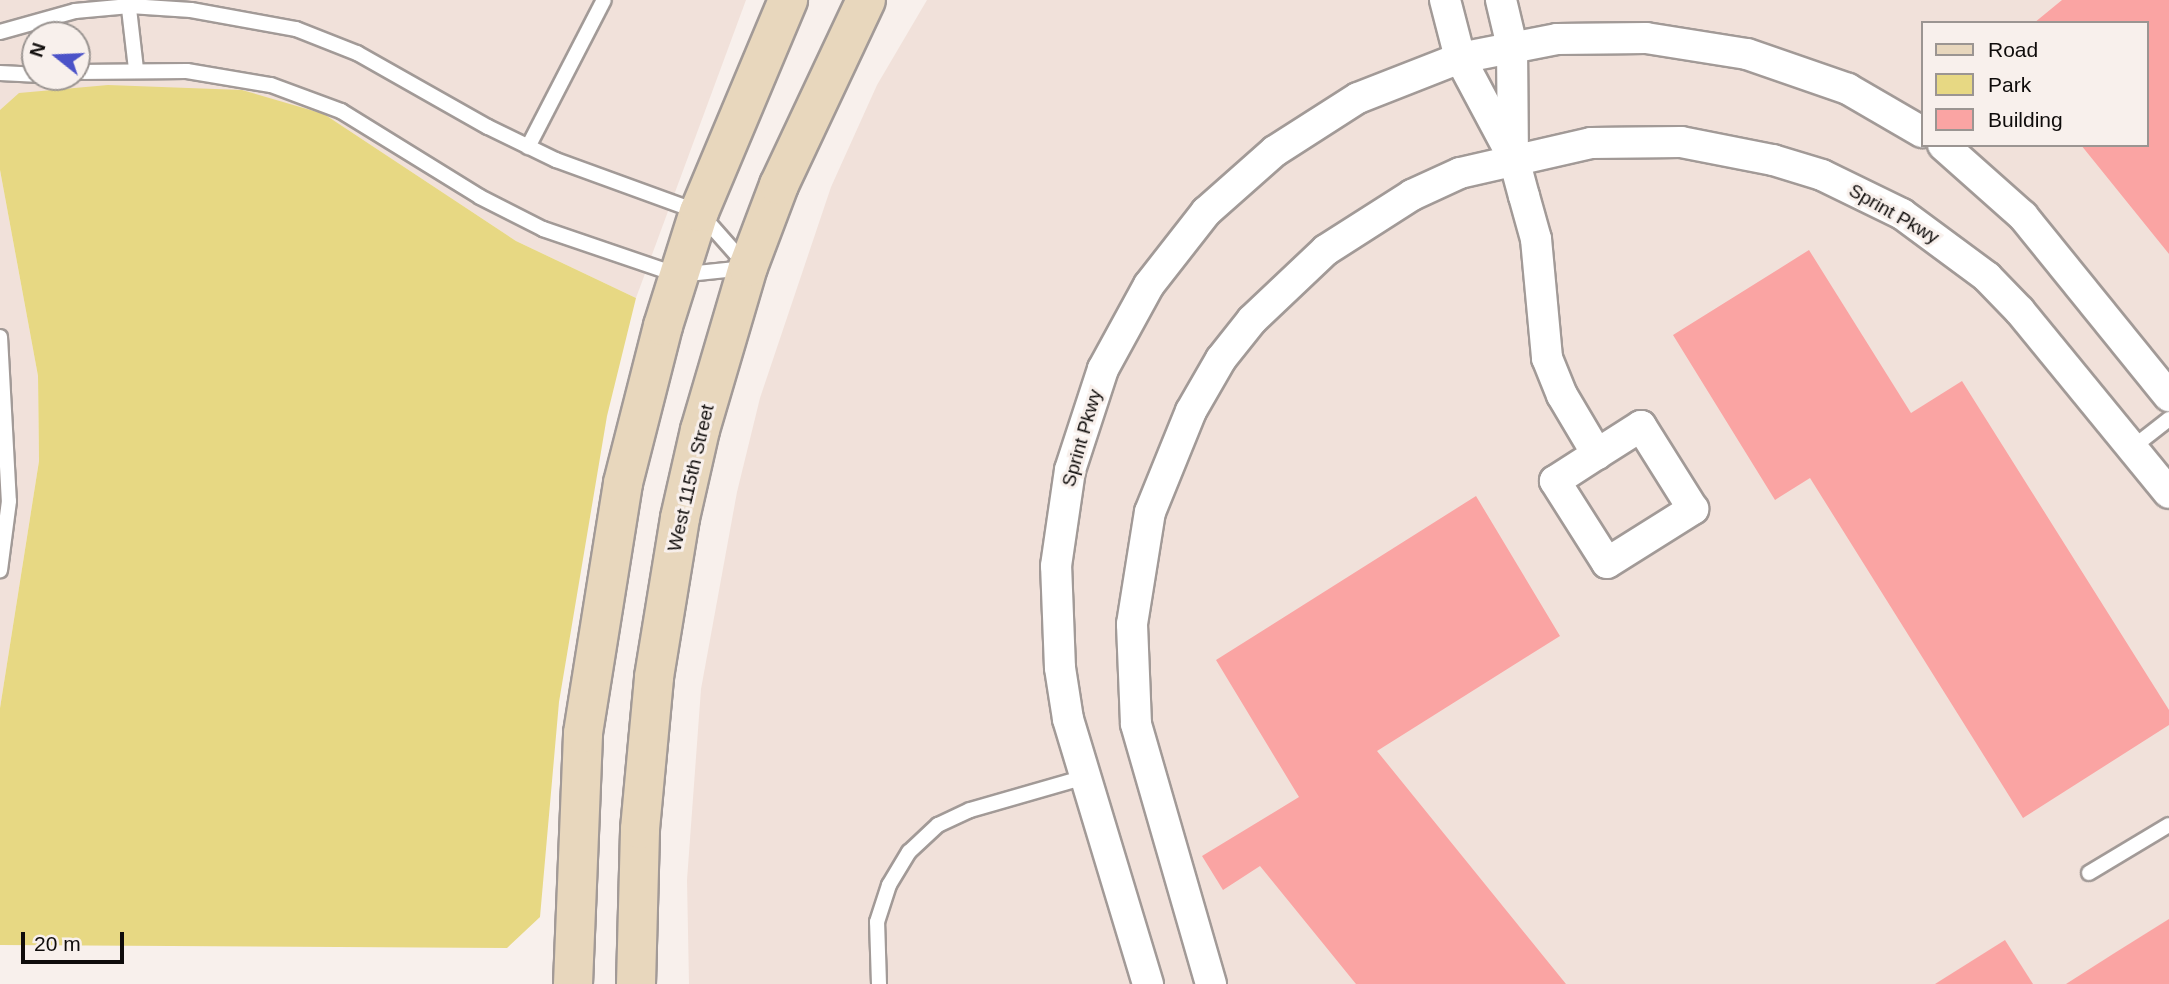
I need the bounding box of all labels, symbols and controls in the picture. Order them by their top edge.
north arrow [21,21,91,91]
legend [1920,21,2148,147]
text: Road [1988,38,2038,61]
text: N [25,40,50,60]
text: Park [1988,73,2031,96]
text: Building [1988,108,2063,131]
street label: Sprint Pkwy [1845,179,1943,249]
street label: Sprint Pkwy [1057,387,1107,489]
street label: West 115th Street [663,402,719,554]
scale bar [24,918,128,962]
text: 20 m [34,932,81,955]

